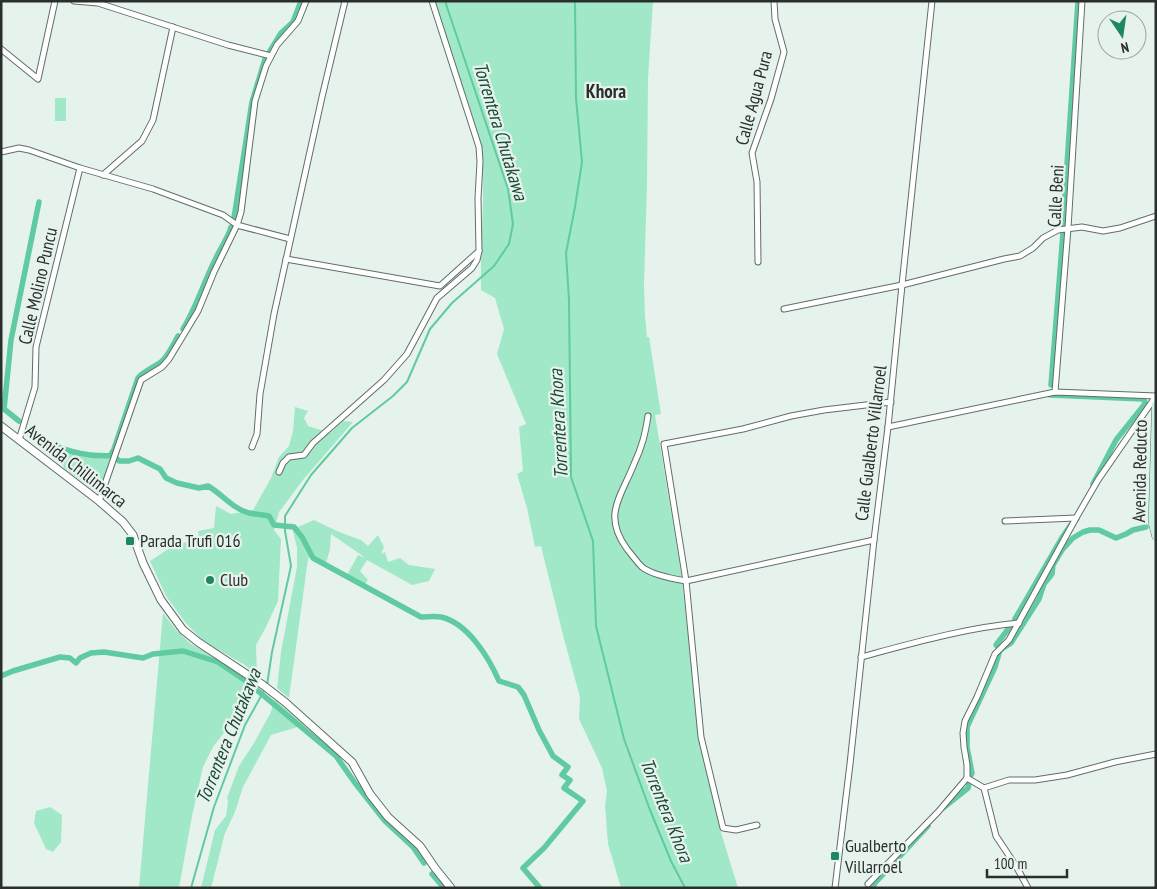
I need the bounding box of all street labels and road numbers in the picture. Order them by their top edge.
street label: Calle Agua Pura [730,48,777,148]
street label: Calle Beni [1042,164,1069,228]
street label: Calle Molino Puncu [13,225,62,347]
street label: Calle Gualberto Villarroel [850,363,892,522]
street label: Avenida Chillimarca [21,419,132,512]
street label: Avenida Reducto [1127,419,1152,523]

